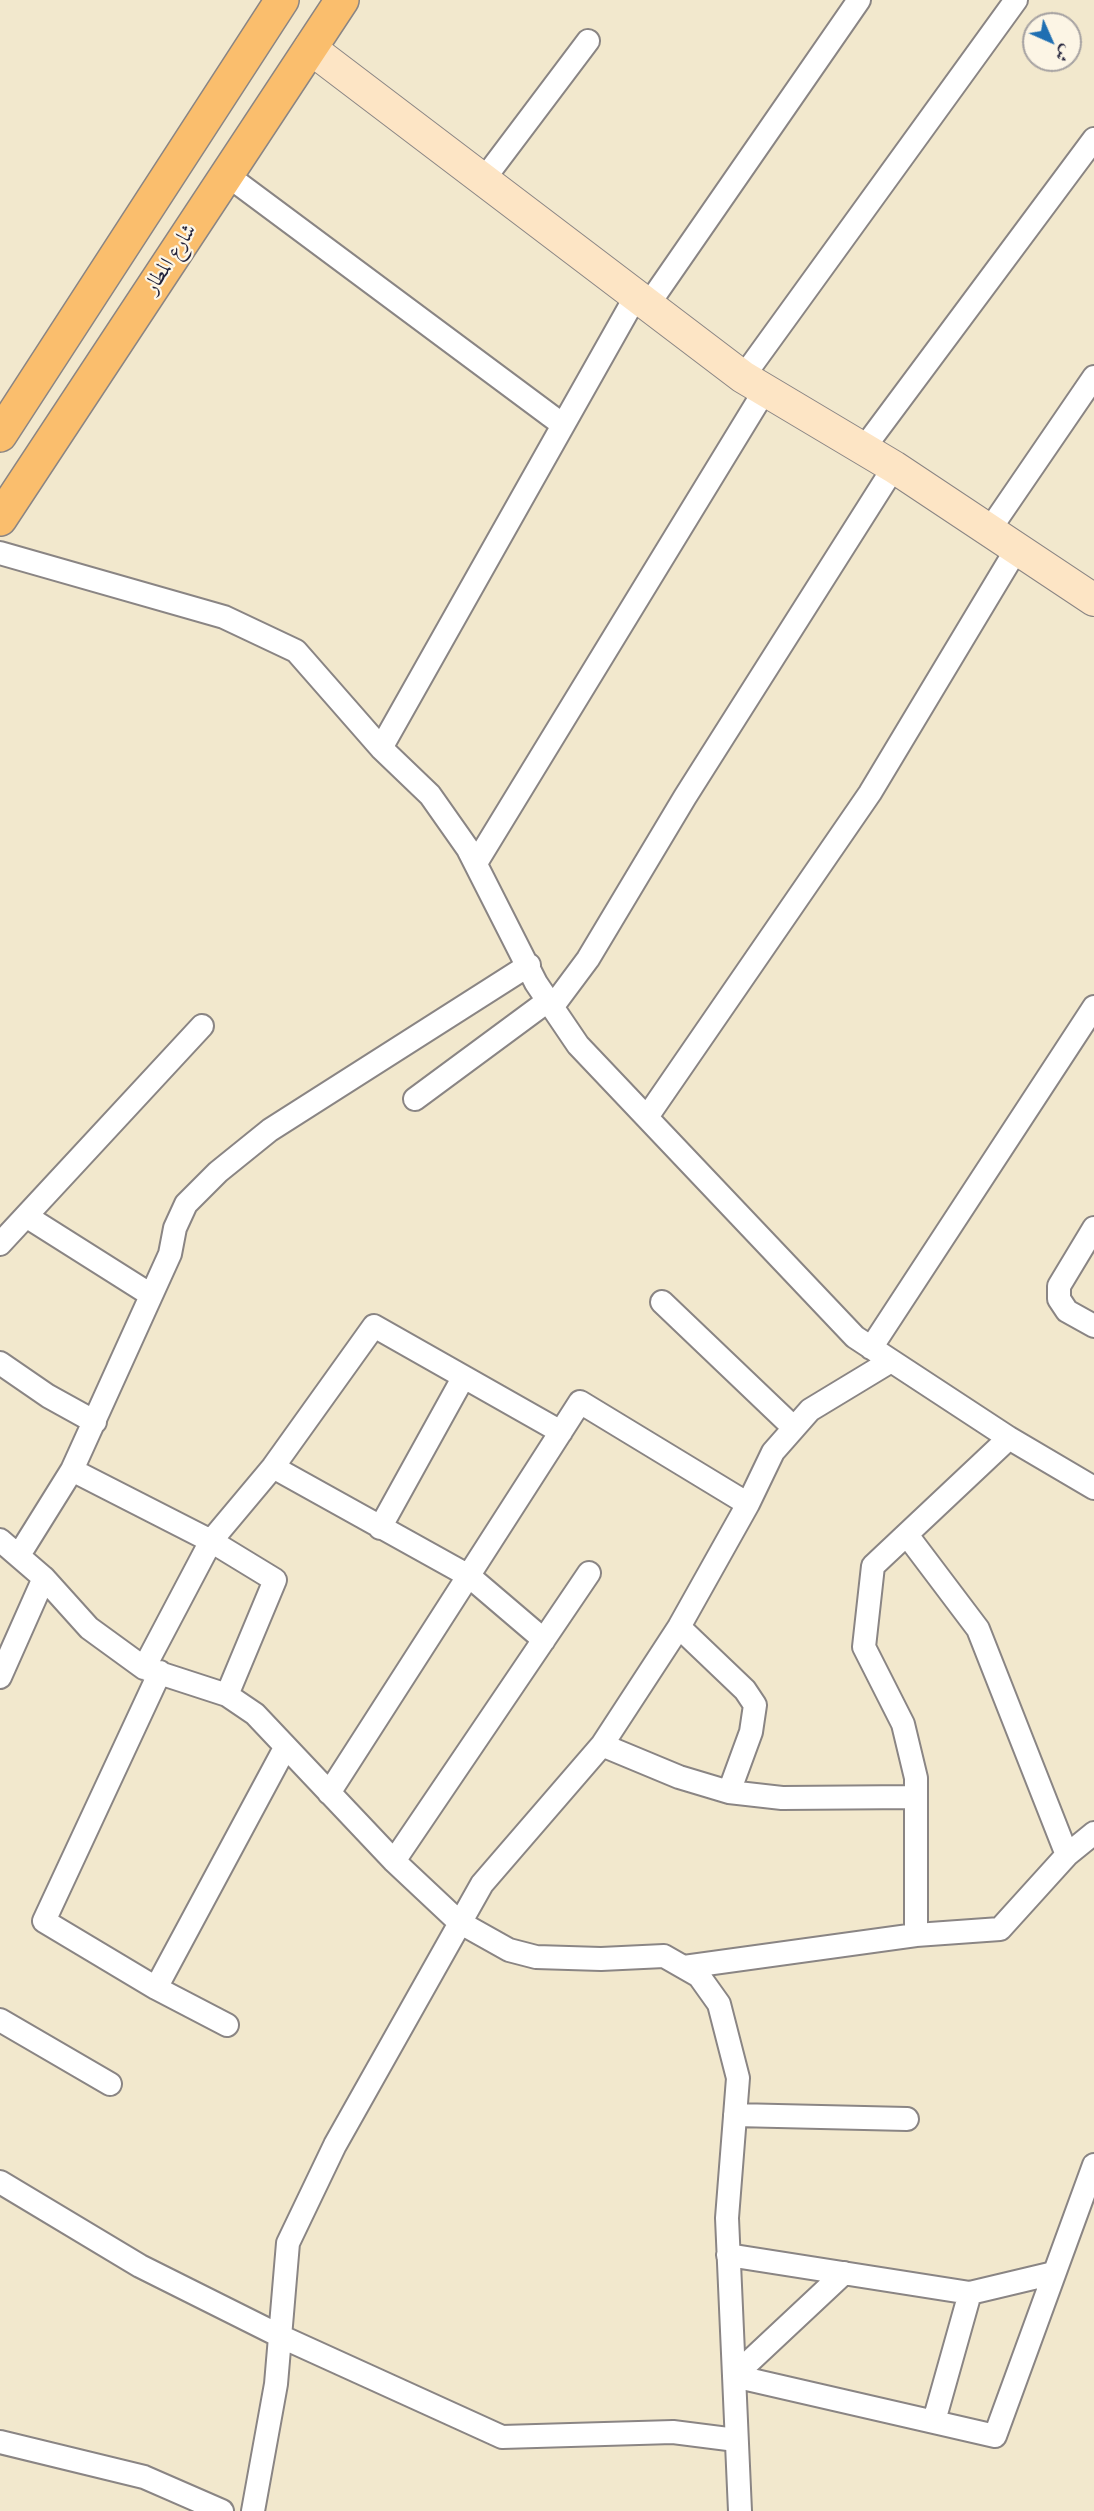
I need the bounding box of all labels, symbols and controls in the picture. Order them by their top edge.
north arrow [1022,12,1082,72]
text: ش [1051,41,1076,66]
street label: شارع المطار [139,220,203,298]

